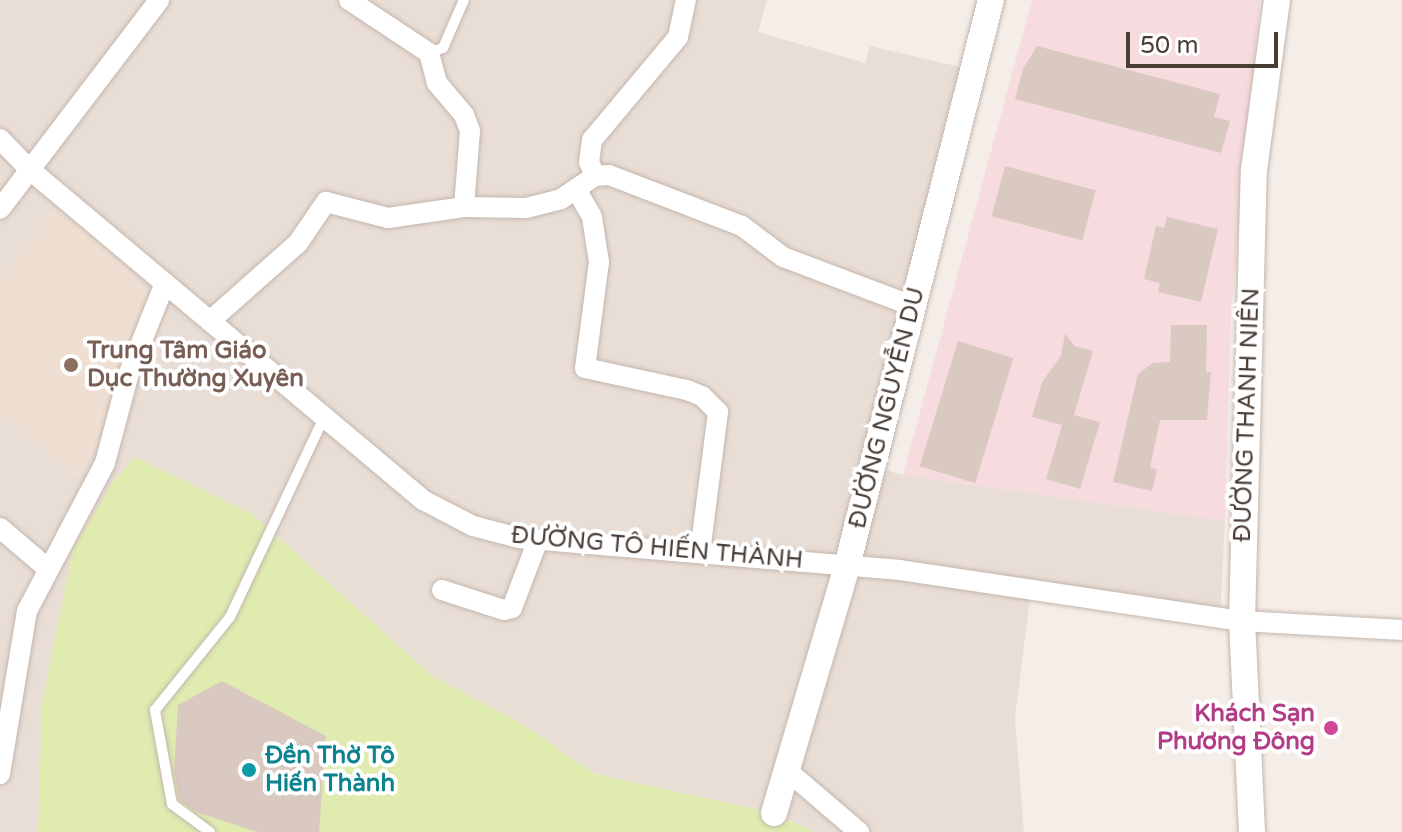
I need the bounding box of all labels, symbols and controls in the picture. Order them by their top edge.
scale bar [1130,16,1282,66]
text: 50 m [1140,31,1198,60]
street label: ĐƯỜNG NGUYỄN DU [843,284,931,532]
street label: ĐƯỜNG THANH NIÊN [1228,287,1266,543]
place label: Trung Tâm Giáo Dục Thường Xuyên [87,337,304,393]
marker: Trung Tâm Giáo Dục Thường Xuyên [62,356,80,374]
street label: ĐƯỜNG TÔ HIẾN THÀNH [510,521,804,575]
place label: Khách Sạn Phương Đông [1157,700,1315,756]
marker: Khách Sạn Phương Đông [1322,719,1340,737]
place label: Đền Thờ Tô Hiến Thành [265,742,395,798]
marker: Đền Thờ Tô Hiến Thành [240,761,258,779]

